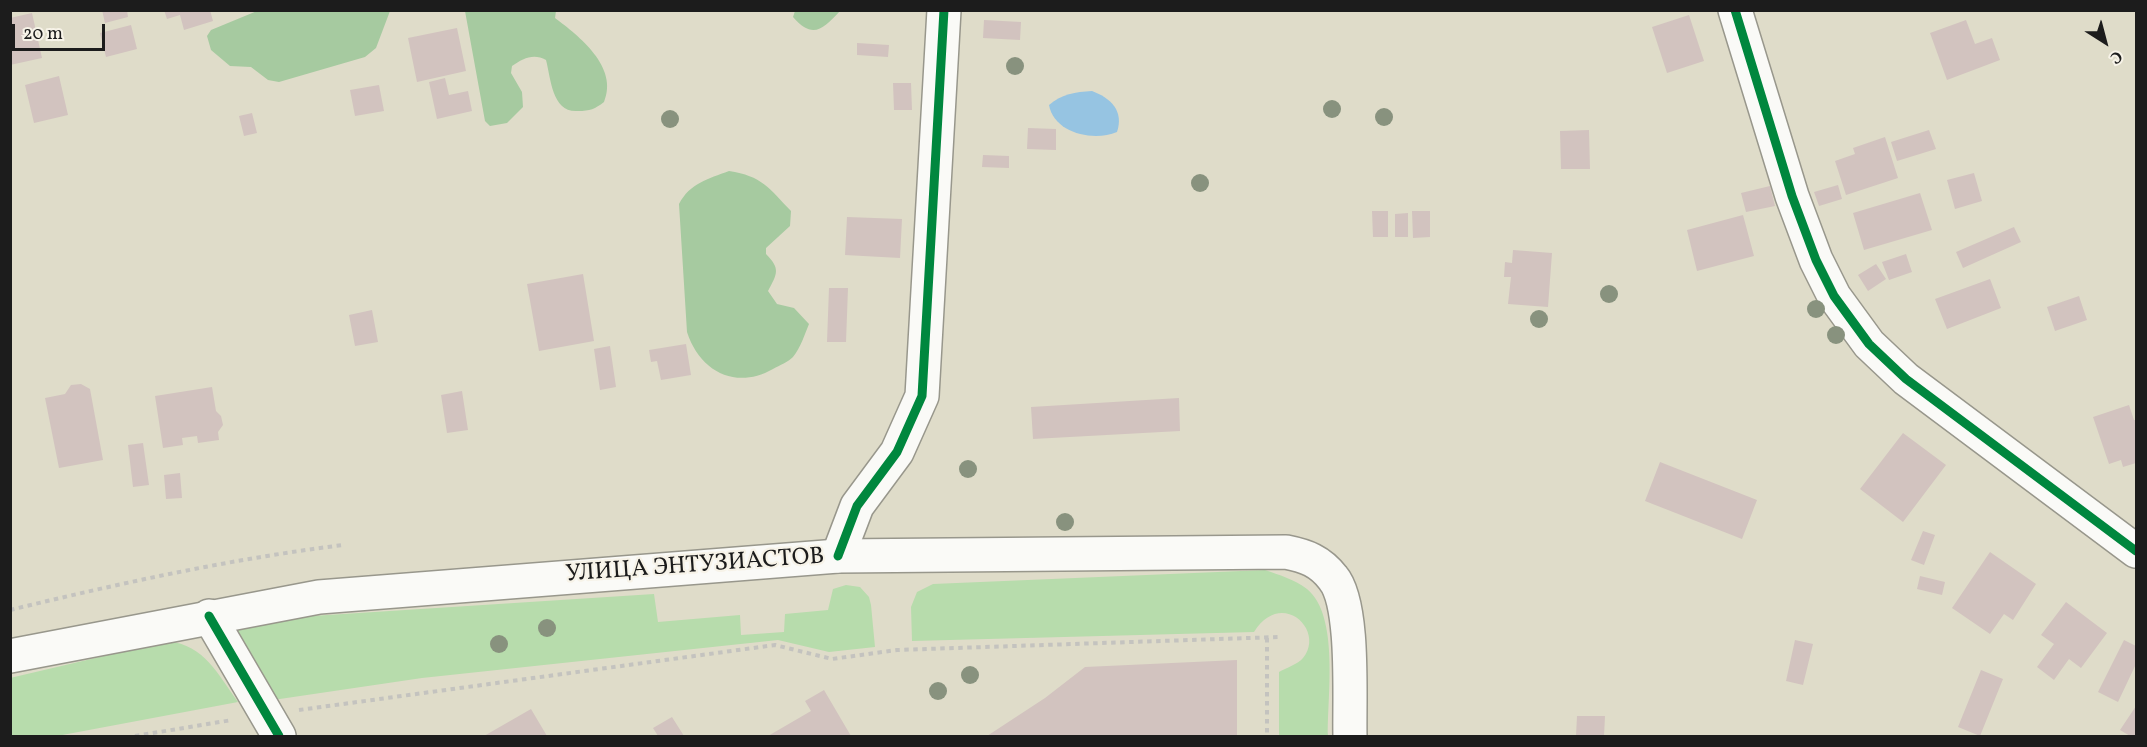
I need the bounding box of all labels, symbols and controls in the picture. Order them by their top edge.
scale bar [15,12,108,50]
north arrow [2075,12,2135,72]
text: 20 m [23,22,63,47]
text: С [2105,45,2126,68]
street label: УЛИЦА ЭНТУЗИАСТОВ [565,544,825,590]

